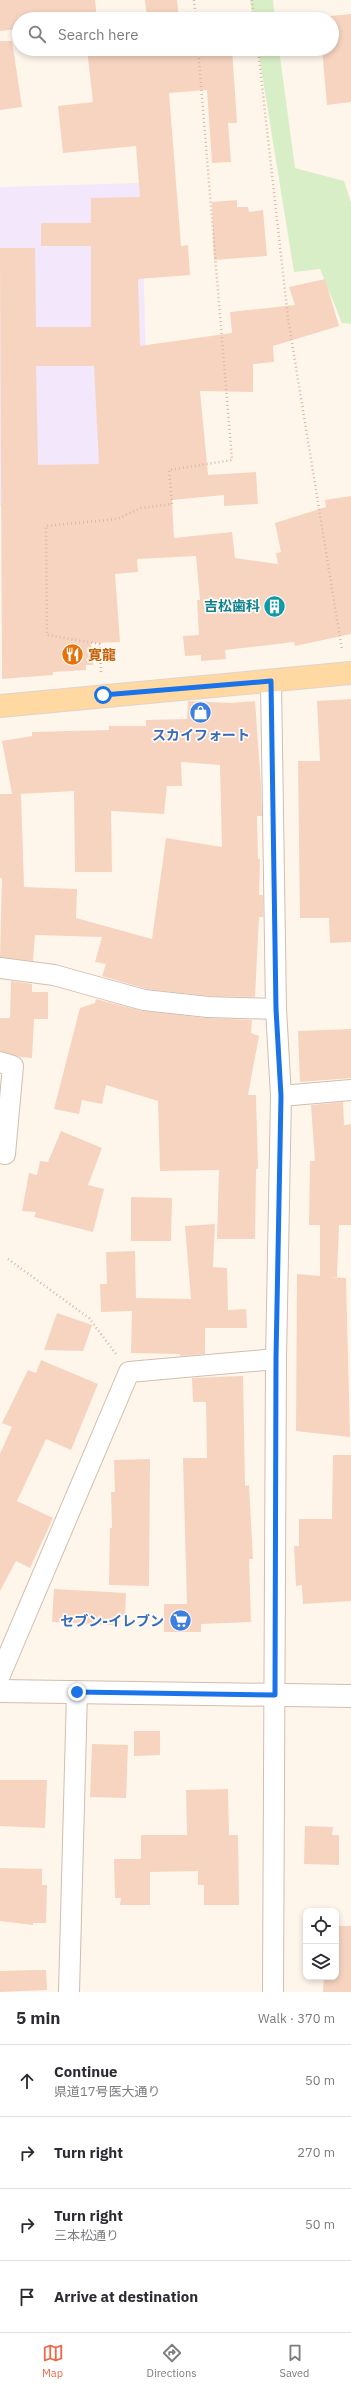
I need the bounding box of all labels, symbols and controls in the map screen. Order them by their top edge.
search box [12,12,339,56]
icon: search [26,23,48,45]
text: Search here [58,25,138,44]
building icon: 吉松歯科 [262,593,288,619]
place label: 吉松歯科 [204,597,260,615]
restaurant icon: 寛龍 [60,642,86,668]
place label: 寛龍 [88,646,116,664]
route start [94,686,112,704]
shop icon: スカイフォート [188,700,214,726]
place label: スカイフォート [152,726,250,744]
supermarket icon: セブン-イレブン [167,1608,193,1634]
place label: セブン-イレブン [60,1612,164,1630]
route end [68,1683,86,1701]
map controls [303,1908,339,1980]
button: locate [303,1908,339,1944]
button: layers [303,1944,339,1980]
text: 5 min [16,2007,60,2029]
text: Walk · 370 m [258,2010,335,2027]
text: Continue [54,2062,118,2081]
icon: ahead [16,2070,38,2092]
text: 50 m [305,2072,335,2089]
text: 県道17号医大通り [54,2083,161,2100]
icon: right [16,2142,38,2164]
text: Turn right [54,2143,123,2162]
text: 270 m [297,2144,335,2161]
text: Turn right [54,2206,123,2225]
icon: right [16,2214,38,2236]
text: 50 m [305,2216,335,2233]
text: 三本松通り [54,2227,119,2244]
icon: arrive [16,2286,38,2308]
text: Arrive at destination [54,2287,198,2306]
tab: Map [42,2342,64,2380]
tab: Directions [147,2342,197,2380]
tab: Saved [280,2342,309,2380]

